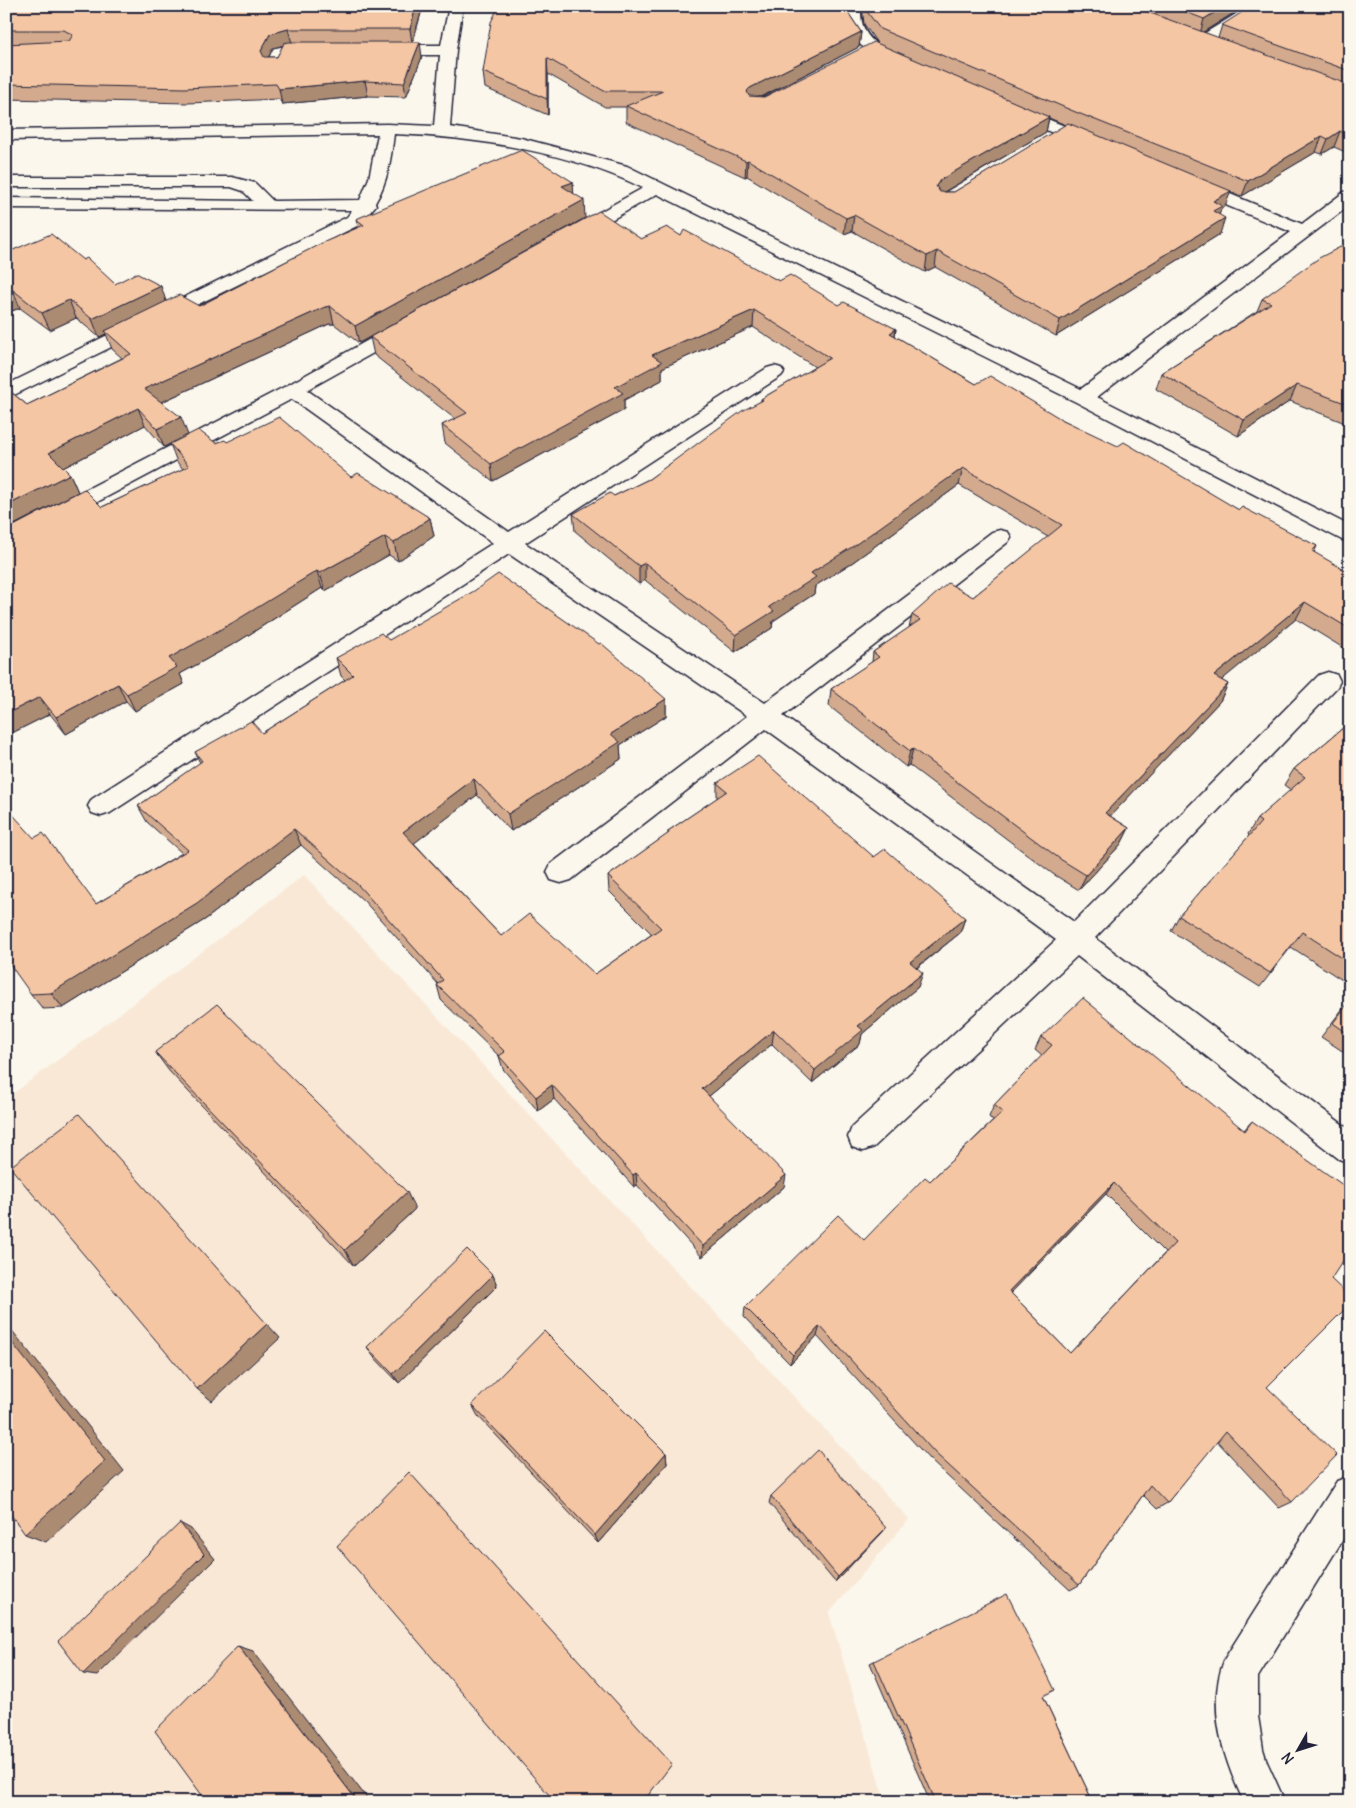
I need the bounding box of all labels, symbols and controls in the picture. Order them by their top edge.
north arrow [1274,1726,1324,1776]
text: N [1278,1749,1298,1768]

